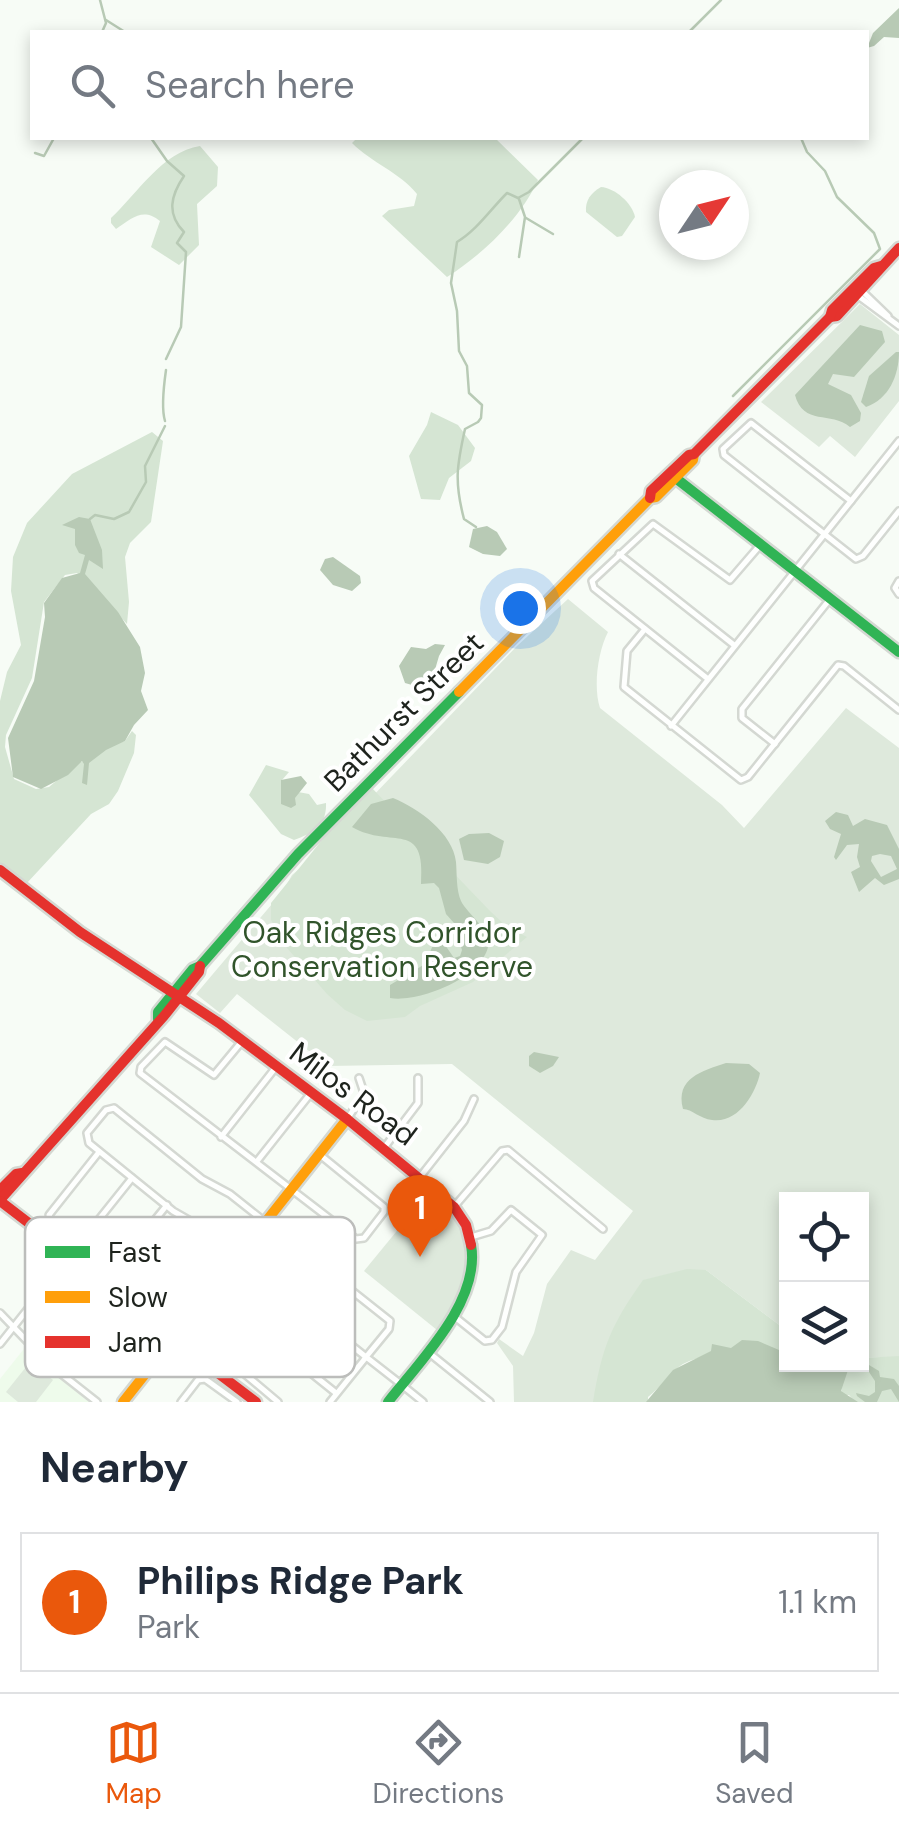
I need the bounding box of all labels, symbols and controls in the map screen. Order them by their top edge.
search box [30,30,869,140]
icon: search [65,58,120,113]
text: Search here [145,60,355,110]
north arrow [659,170,749,260]
your location [495,583,546,634]
street label: Bathurst Street [315,623,492,800]
park label: Oak Ridges Corridor Conservation Reserve [231,913,533,986]
street label: Milos Road [282,1033,425,1154]
pin: 1 [388,1174,452,1257]
map controls [779,1192,869,1372]
button: locate [779,1192,869,1282]
legend [25,1217,355,1377]
text: Fast [108,1234,162,1271]
text: Slow [108,1279,168,1316]
button: layers [779,1282,869,1372]
text: Jam [108,1324,162,1361]
text: Nearby [40,1440,189,1495]
text: Philips Ridge Park [137,1556,464,1606]
text: 1 [69,1581,80,1623]
text: 1.1 km [778,1581,857,1623]
text: Park [137,1606,200,1648]
tab: Map [105,1715,162,1812]
tab: Directions [373,1715,504,1812]
tab: Saved [715,1715,794,1812]

